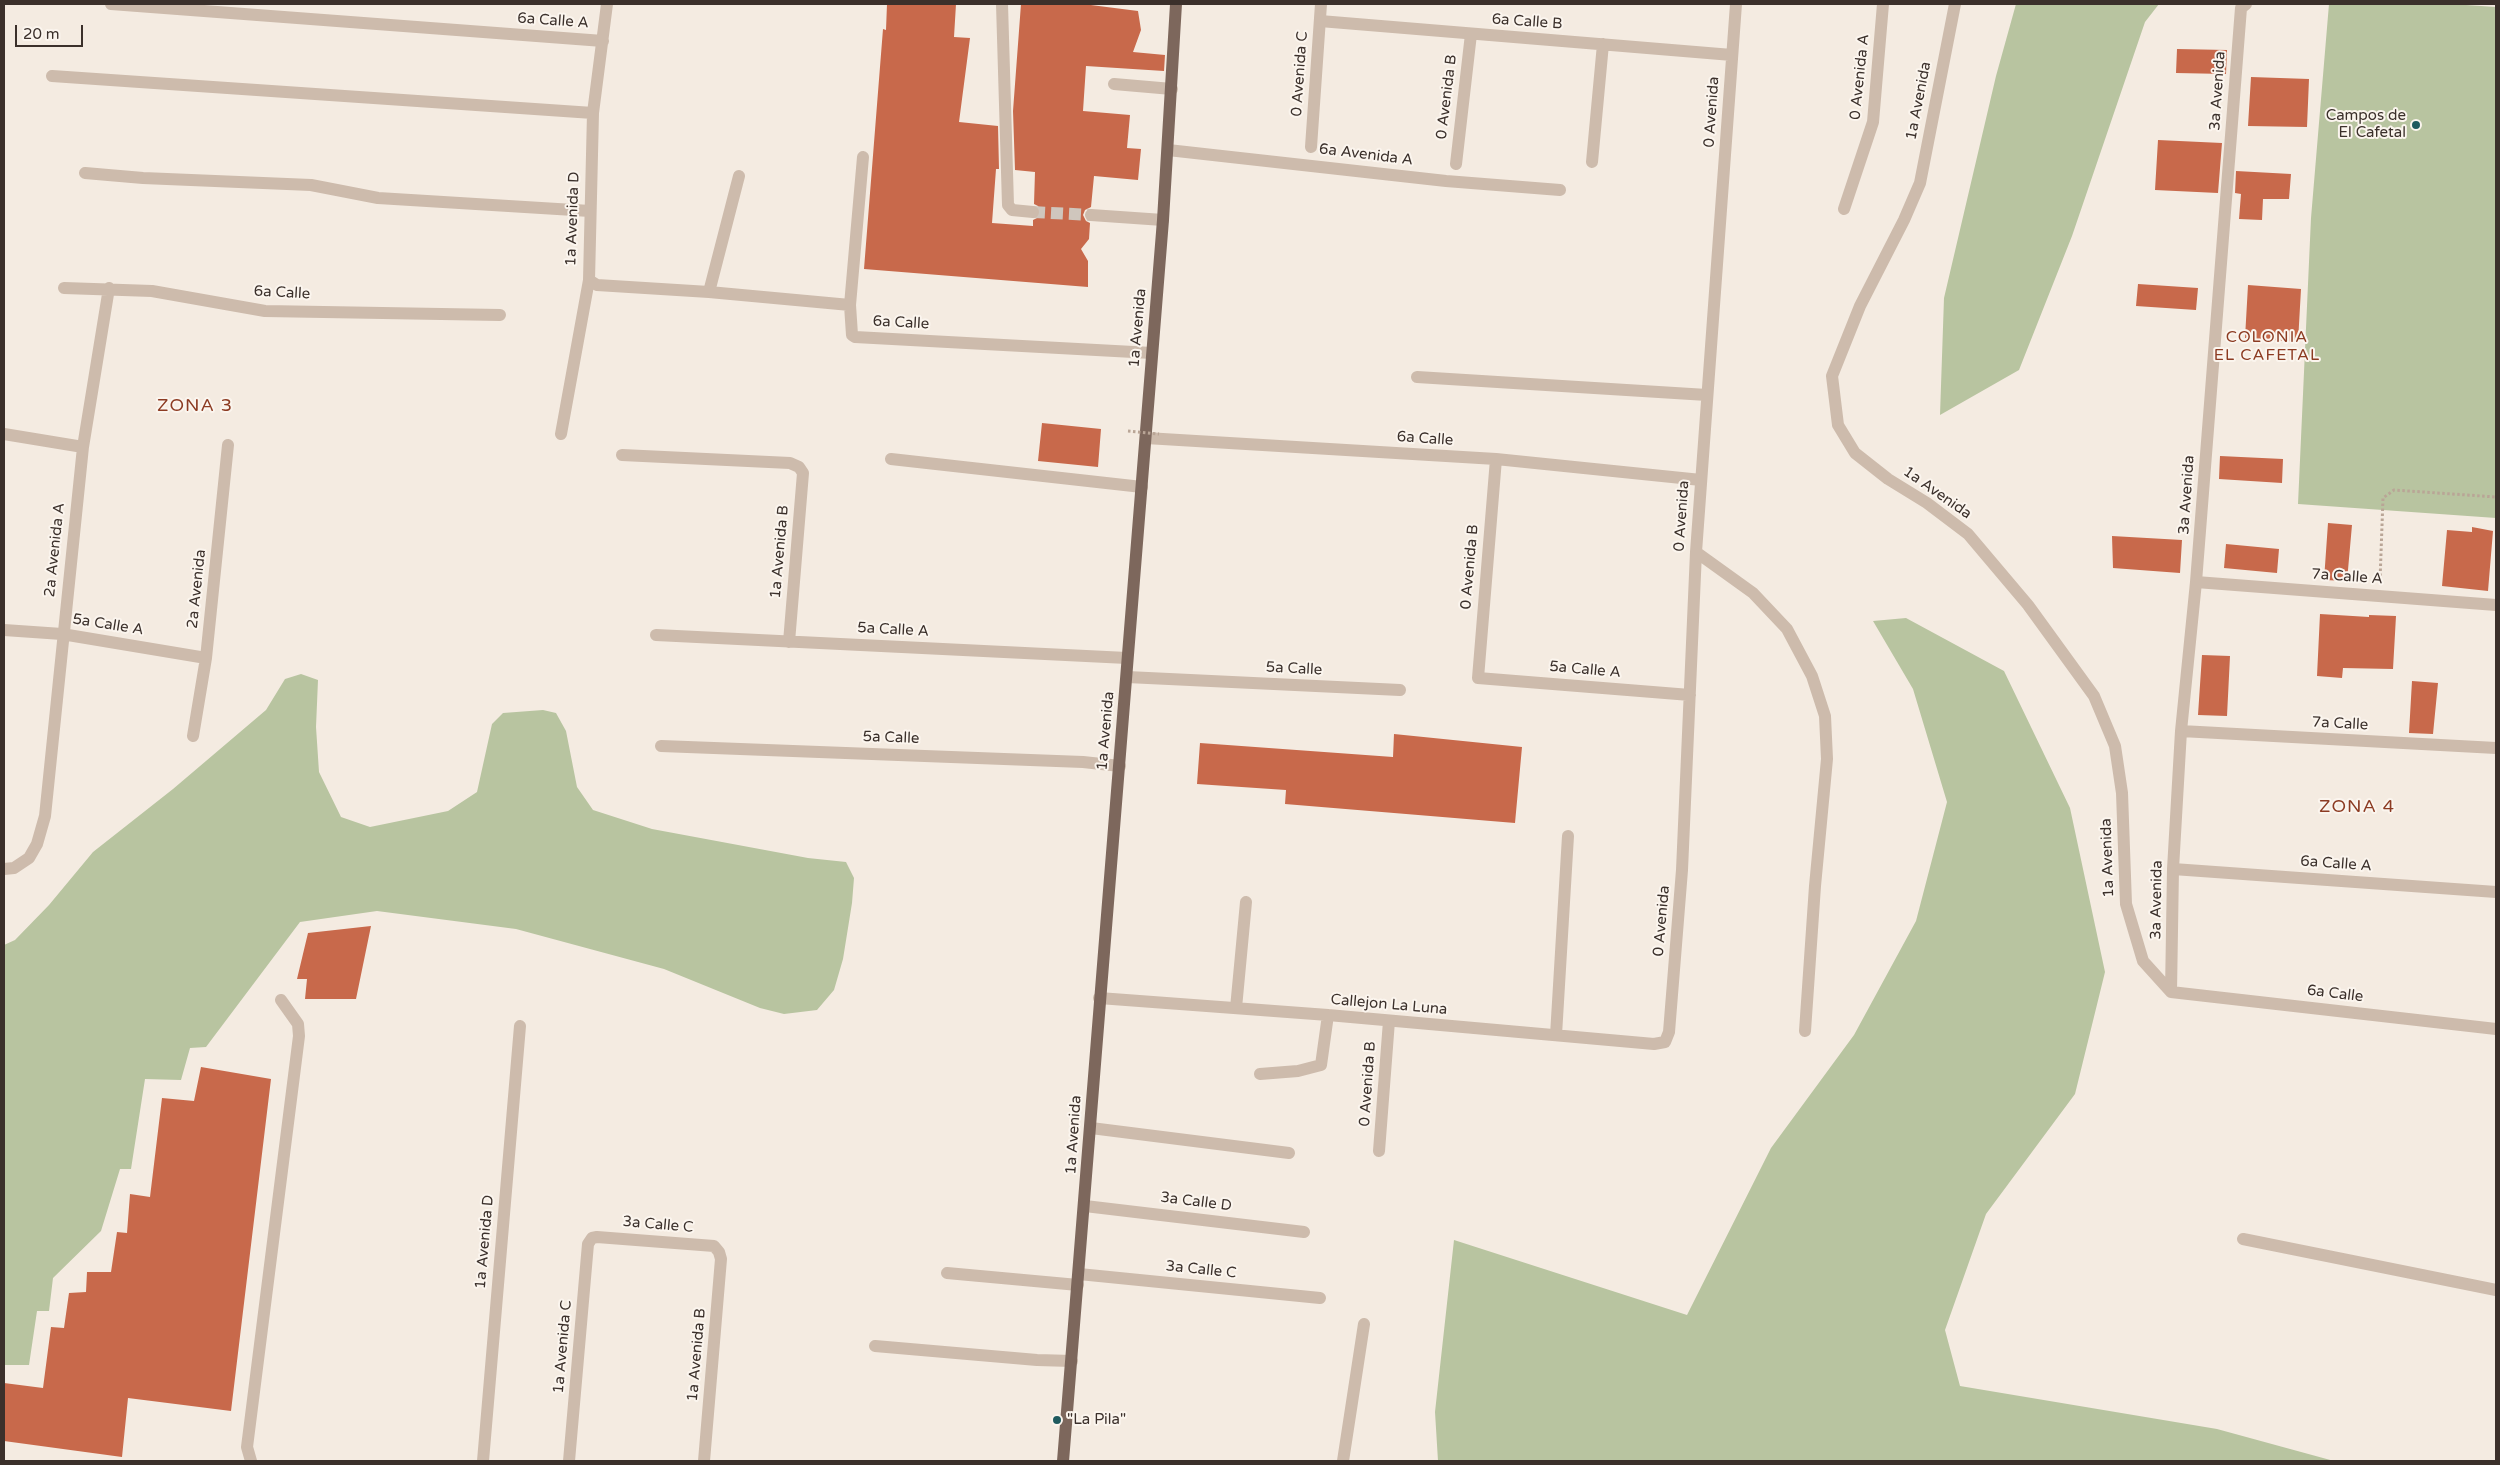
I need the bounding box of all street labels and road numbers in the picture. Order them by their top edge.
street label: 6a Calle A [517,10,589,32]
street label: 6a Calle B [1491,11,1563,33]
street label: 0 Avenida C [1288,31,1312,117]
street label: 0 Avenida A [1847,33,1873,121]
street label: 3a Avenida [2206,51,2230,131]
street label: 0 Avenida B [1433,54,1461,140]
street label: 1a Avenida [1903,60,1935,142]
street label: 0 Avenida [1701,76,1723,148]
street label: 6a Avenida A [1318,140,1414,170]
street label: 1a Avenida D [562,171,584,267]
street label: 6a Calle [253,283,311,303]
street label: 1a Avenida [1126,288,1150,368]
street label: 6a Calle [872,313,930,333]
street label: 6a Calle [1396,428,1454,450]
street label: 3a Avenida [2175,455,2199,535]
street label: 1a Avenida [1899,463,1975,523]
street label: 0 Avenida [1671,480,1693,552]
street label: 2a Avenida A [41,502,69,598]
street label: 1a Avenida B [767,504,793,600]
street label: 0 Avenida B [1457,524,1483,610]
street label: 2a Avenida [184,549,210,629]
street label: 7a Calle A [2311,566,2383,588]
street label: 5a Calle A [71,611,145,639]
street label: 5a Calle A [857,619,929,641]
street label: 5a Calle A [1549,658,1621,682]
street label: 5a Calle [1265,659,1323,679]
street label: 1a Avenida [1094,691,1118,771]
street label: 7a Calle [2311,714,2369,734]
street label: 5a Calle [862,728,920,748]
street label: 1a Avenida [2098,818,2118,898]
street label: 6a Calle A [2300,853,2372,875]
street label: 3a Avenida [2147,860,2167,940]
street label: 0 Avenida [1650,885,1674,957]
street label: 6a Calle [2306,982,2364,1006]
street label: Callejon La Luna [1330,991,1448,1019]
street label: 0 Avenida B [1356,1041,1380,1127]
street label: 1a Avenida [1062,1095,1086,1175]
street label: 3a Calle D [1159,1189,1233,1215]
street label: 1a Avenida D [472,1194,498,1290]
street label: 3a Calle C [622,1213,694,1237]
street label: 3a Calle C [1165,1257,1237,1283]
street label: 1a Avenida C [550,1299,576,1395]
street label: 1a Avenida B [684,1307,710,1403]

